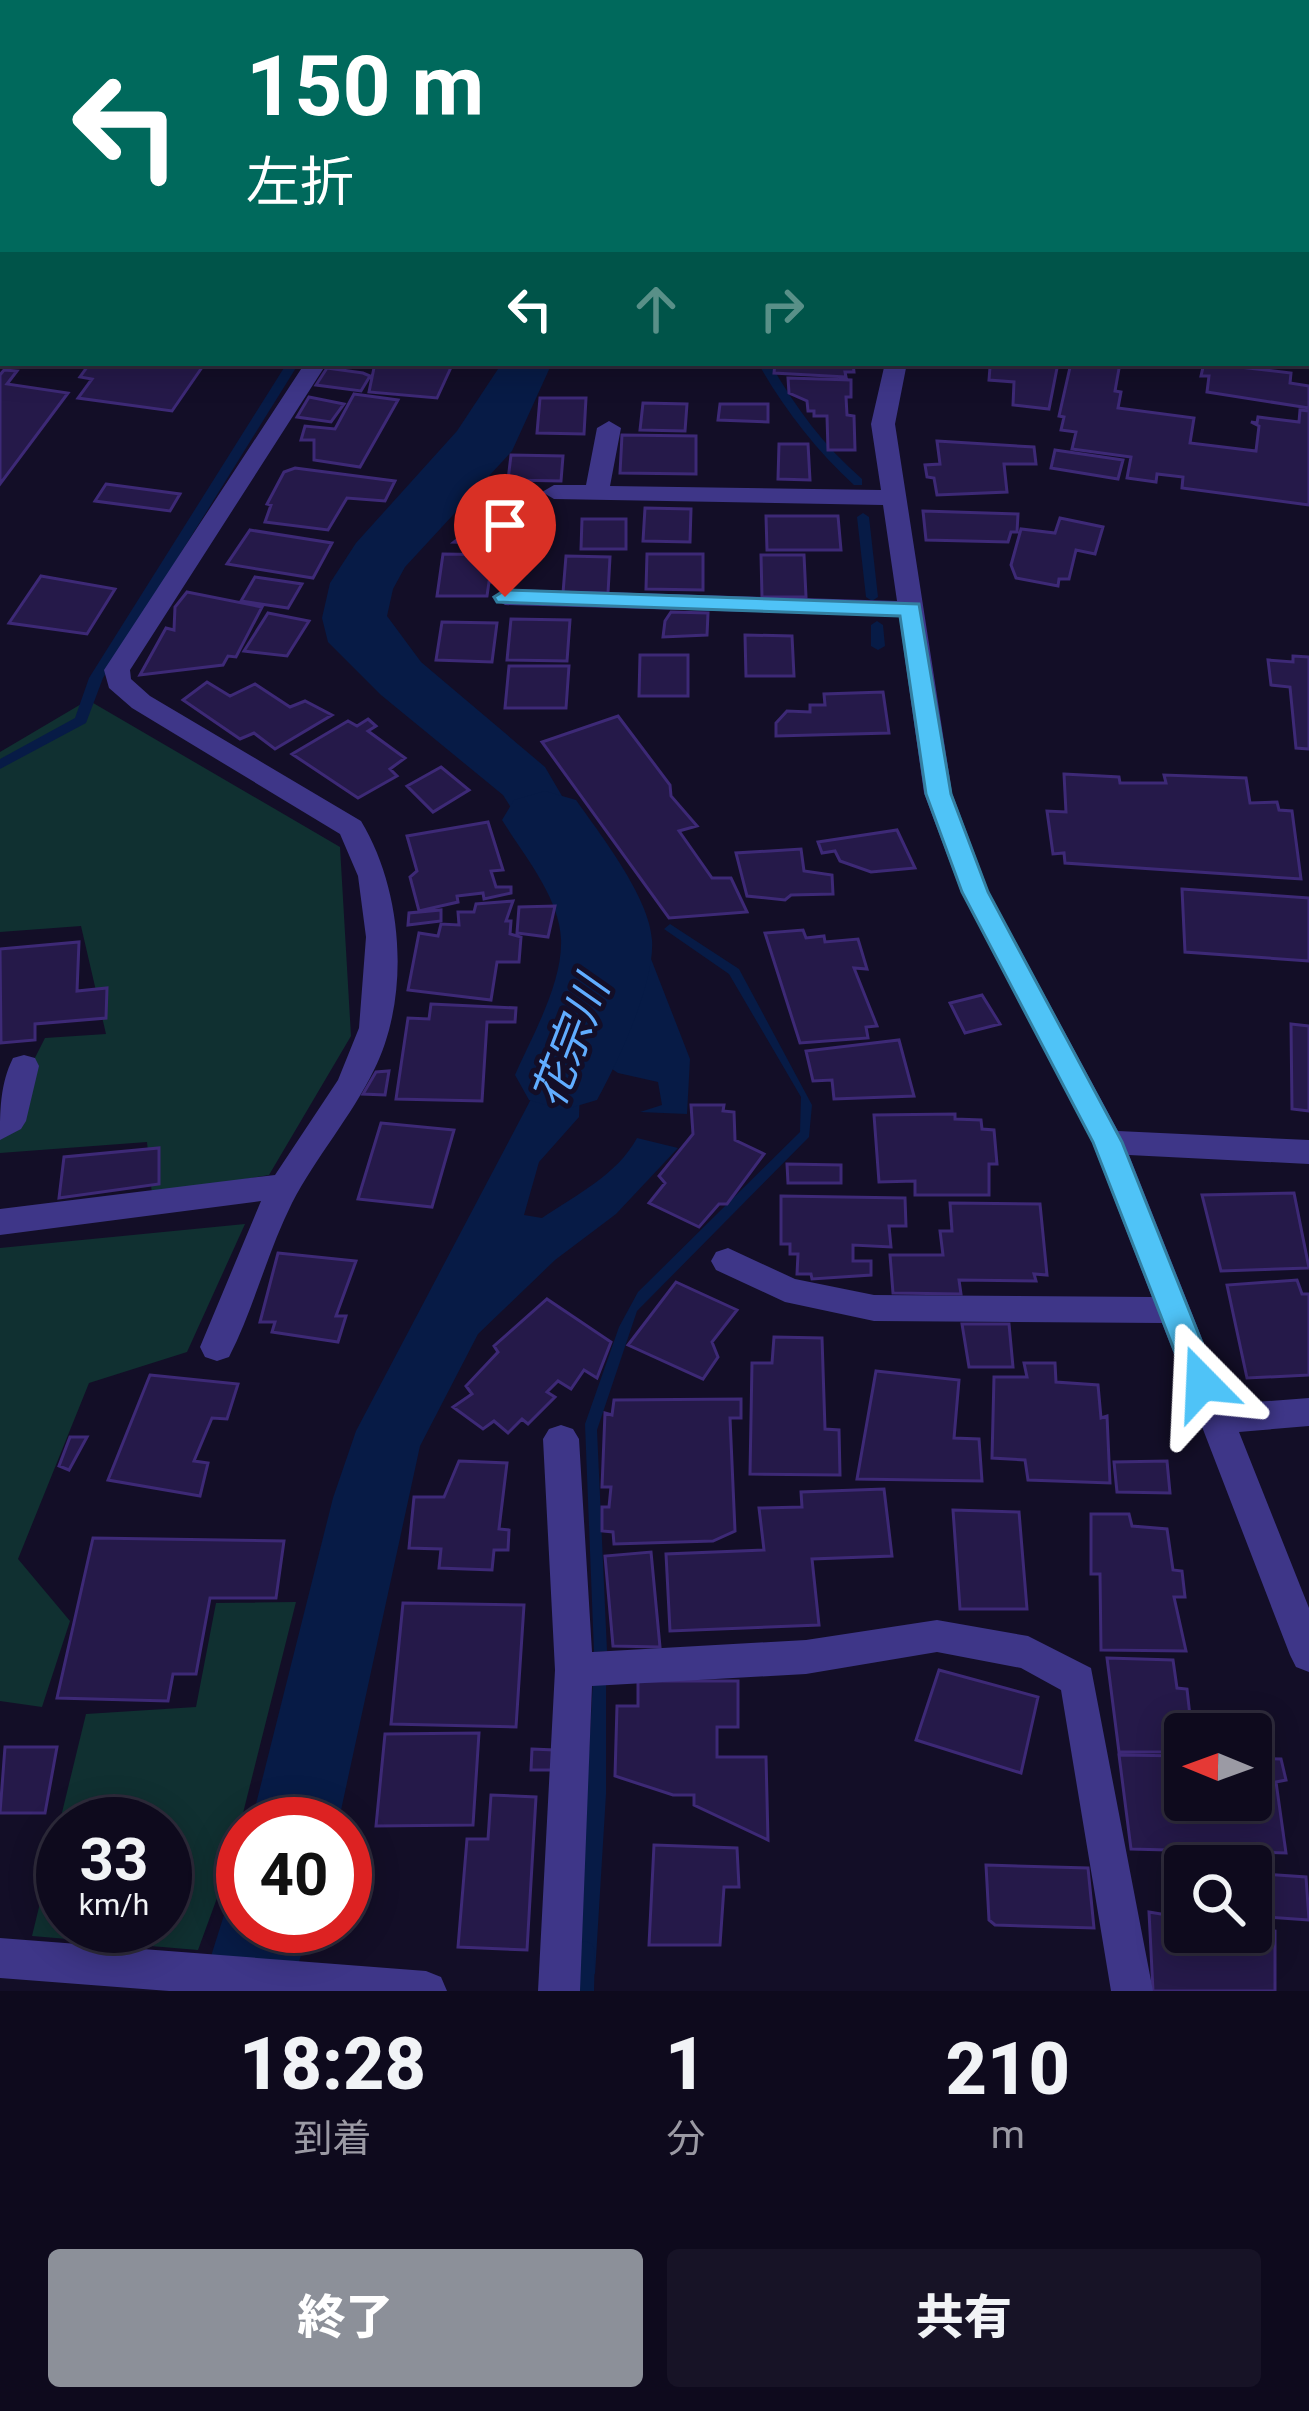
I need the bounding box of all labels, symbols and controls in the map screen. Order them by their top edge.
text: 150 m [246,37,484,136]
icon: left [48,48,204,204]
text: 左折 [246,151,354,214]
icon: left [497,276,563,342]
icon: ahead [623,276,689,342]
icon: right [749,276,815,342]
pin [454,474,556,597]
icon: arrive [472,492,538,558]
water label: 花宗川 [522,966,621,1115]
position arrow [1139,1320,1265,1446]
north arrow [1164,1713,1272,1821]
map controls [1164,1713,1272,1953]
speed limit sign: 40 [216,1797,372,1953]
text: 33 [80,1824,148,1895]
button: search [1164,1845,1272,1953]
text: km/h [79,1887,149,1922]
text: 18:28 [239,2022,426,2107]
text: 1 [665,2022,707,2107]
text: 210 [945,2027,1070,2112]
text: m [991,2112,1025,2158]
text: 到着 [293,2116,371,2162]
text: 分 [666,2116,705,2162]
button: 終了 [48,2249,643,2387]
button: 共有 [667,2249,1261,2387]

